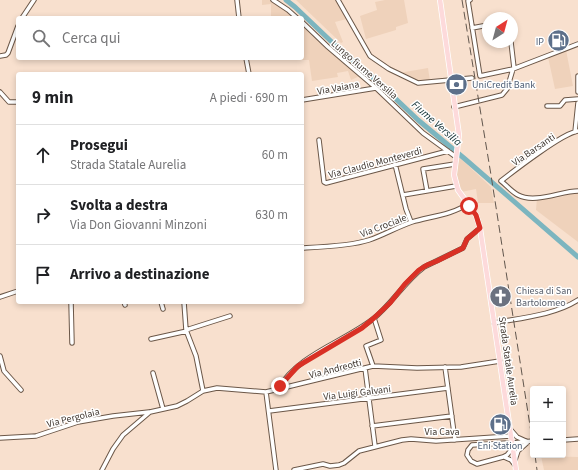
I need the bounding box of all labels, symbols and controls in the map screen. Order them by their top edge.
north arrow [482,12,518,48]
search box [16,16,304,60]
icon: search [30,27,52,49]
text: Cerca qui [62,28,121,49]
fuel station icon: IP [546,28,572,54]
place label: IP [536,35,544,49]
street label: Lungo fiume Versilia [328,37,401,103]
bank icon: UniCredit Bank [443,71,469,97]
street label: Via Vaiana [316,77,360,99]
place label: UniCredit Bank [472,78,535,92]
text: 9 min [32,86,73,110]
text: A piedi · 690 m [210,89,288,107]
water label: Fiume Versilia [408,97,465,150]
street label: Via Barsanti [509,130,558,169]
text: Prosegui [70,135,128,156]
icon: ahead [32,144,54,166]
street label: Via Claudio Monteverdi [327,144,424,182]
text: 60 m [262,146,288,164]
text: Strada Statale Aurelia [70,156,186,174]
text: Svolta a destra [70,195,168,216]
route start [460,197,478,215]
icon: right [32,204,54,226]
text: 630 m [255,206,288,224]
street label: Via Crociale [358,211,409,241]
text: Via Don Giovanni Minzoni [70,216,207,234]
icon: arrive [32,264,54,286]
text: Arrivo a destinazione [70,264,209,285]
church icon: Chiesa di San Bartolomeo [488,283,514,309]
place label: Chiesa di San Bartolomeo [516,284,572,310]
street label: Strada Statale Aurelia [495,316,521,406]
street label: Via Andreotti [307,356,363,382]
route end [271,377,289,395]
street label: Via Luigi Galvani [323,382,392,404]
map controls [530,386,566,458]
button: + [530,386,566,422]
street label: Via Pergolaia [45,405,101,431]
fuel station icon: Eni Station [487,412,513,438]
button: − [530,422,566,458]
street label: Via Cava [425,425,459,439]
place label: Eni Station [477,439,523,453]

